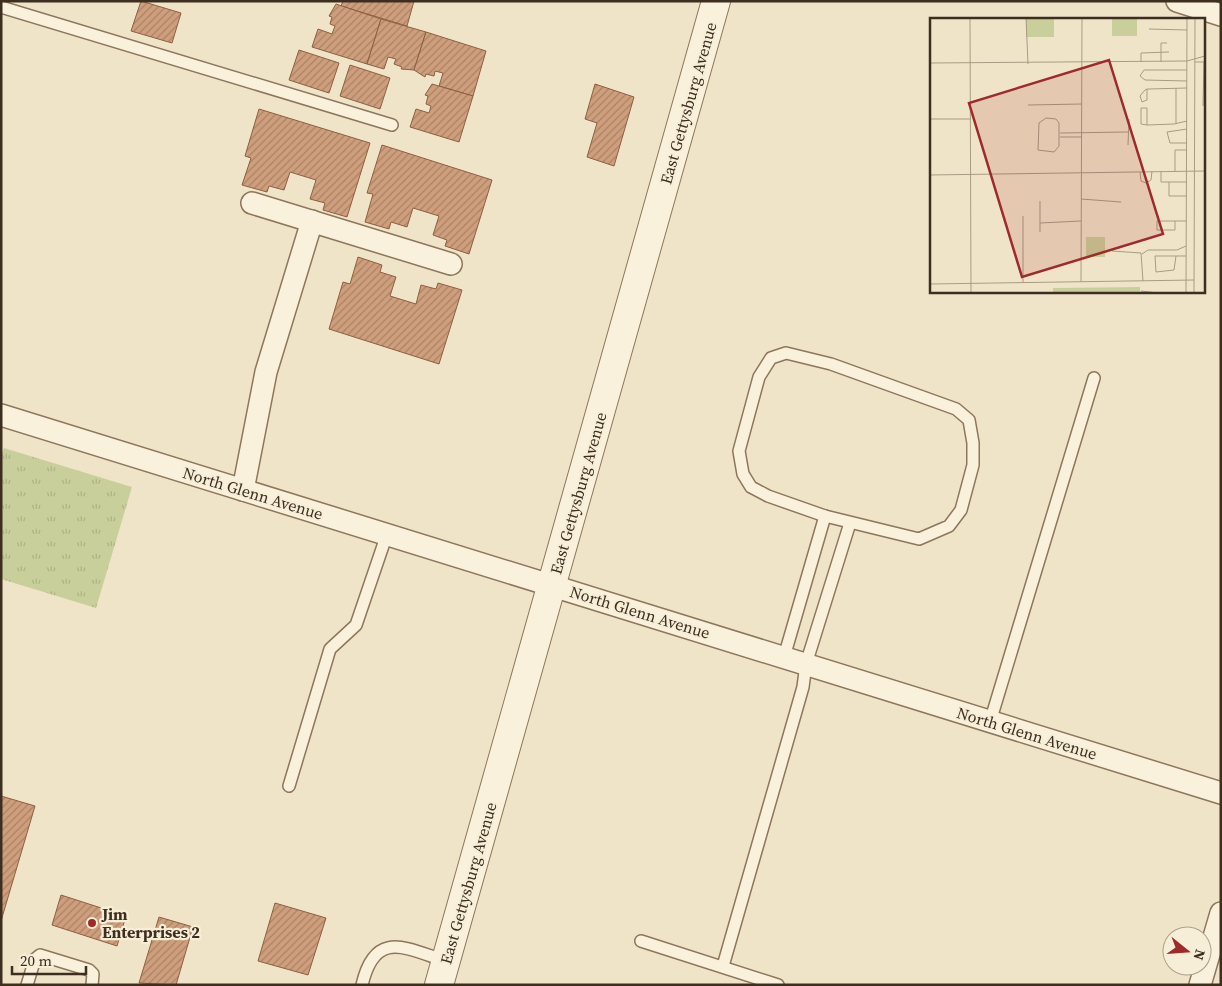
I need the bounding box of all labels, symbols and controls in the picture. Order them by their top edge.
inset map [930,18,1204,292]
street label: East Gettysburg Avenue [654,19,722,187]
street label: East Gettysburg Avenue [544,409,612,577]
street label: North Glenn Avenue [180,461,326,525]
street label: North Glenn Avenue [567,580,713,644]
street label: North Glenn Avenue [954,701,1100,765]
street label: East Gettysburg Avenue [434,799,502,967]
place label: Jim Enterprises 2 [101,903,200,943]
marker: Jim Enterprises 2 [86,917,98,929]
north arrow [1162,926,1212,976]
scale bar [12,944,86,976]
text: N [1188,947,1210,963]
text: 20 m [20,950,52,971]

